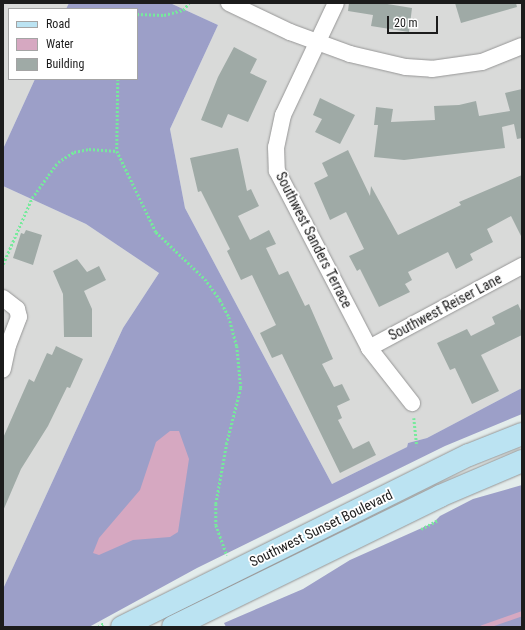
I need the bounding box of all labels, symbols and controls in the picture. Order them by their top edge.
legend [8,8,138,80]
scale bar [389,8,440,34]
text: 20 m [394,16,418,30]
text: Road [46,17,70,31]
text: Water [46,37,74,51]
text: Building [46,57,84,71]
street label: Southwest Sanders Terrace [272,169,356,311]
street label: Southwest Reiser Lane [386,270,504,344]
street label: Southwest Sunset Boulevard [247,486,395,570]

